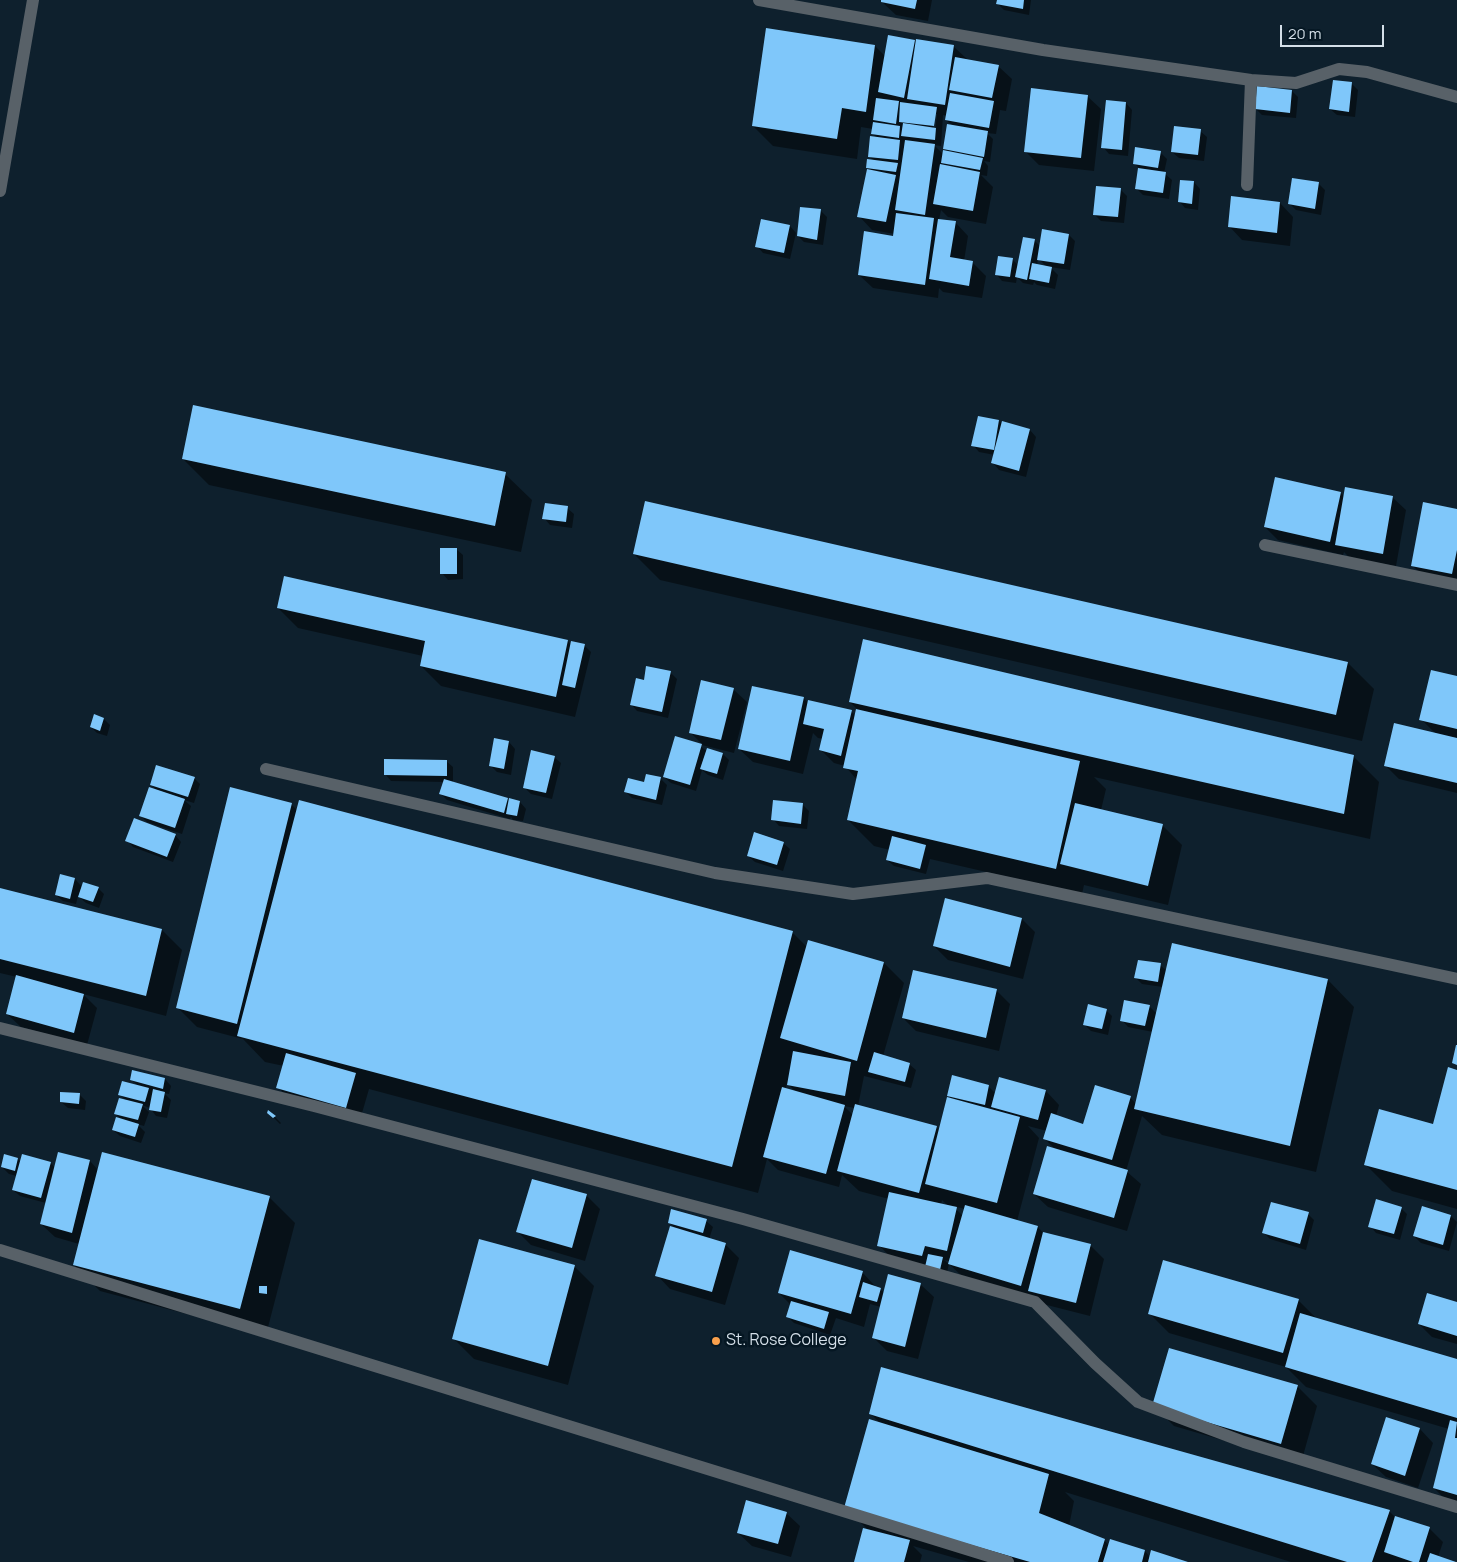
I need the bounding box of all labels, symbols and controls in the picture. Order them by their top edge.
scale bar [1282,15,1386,47]
text: 20 m [1288,23,1321,44]
place label: St. Rose College [726,1331,847,1351]
marker: St. Rose College [710,1335,722,1347]

